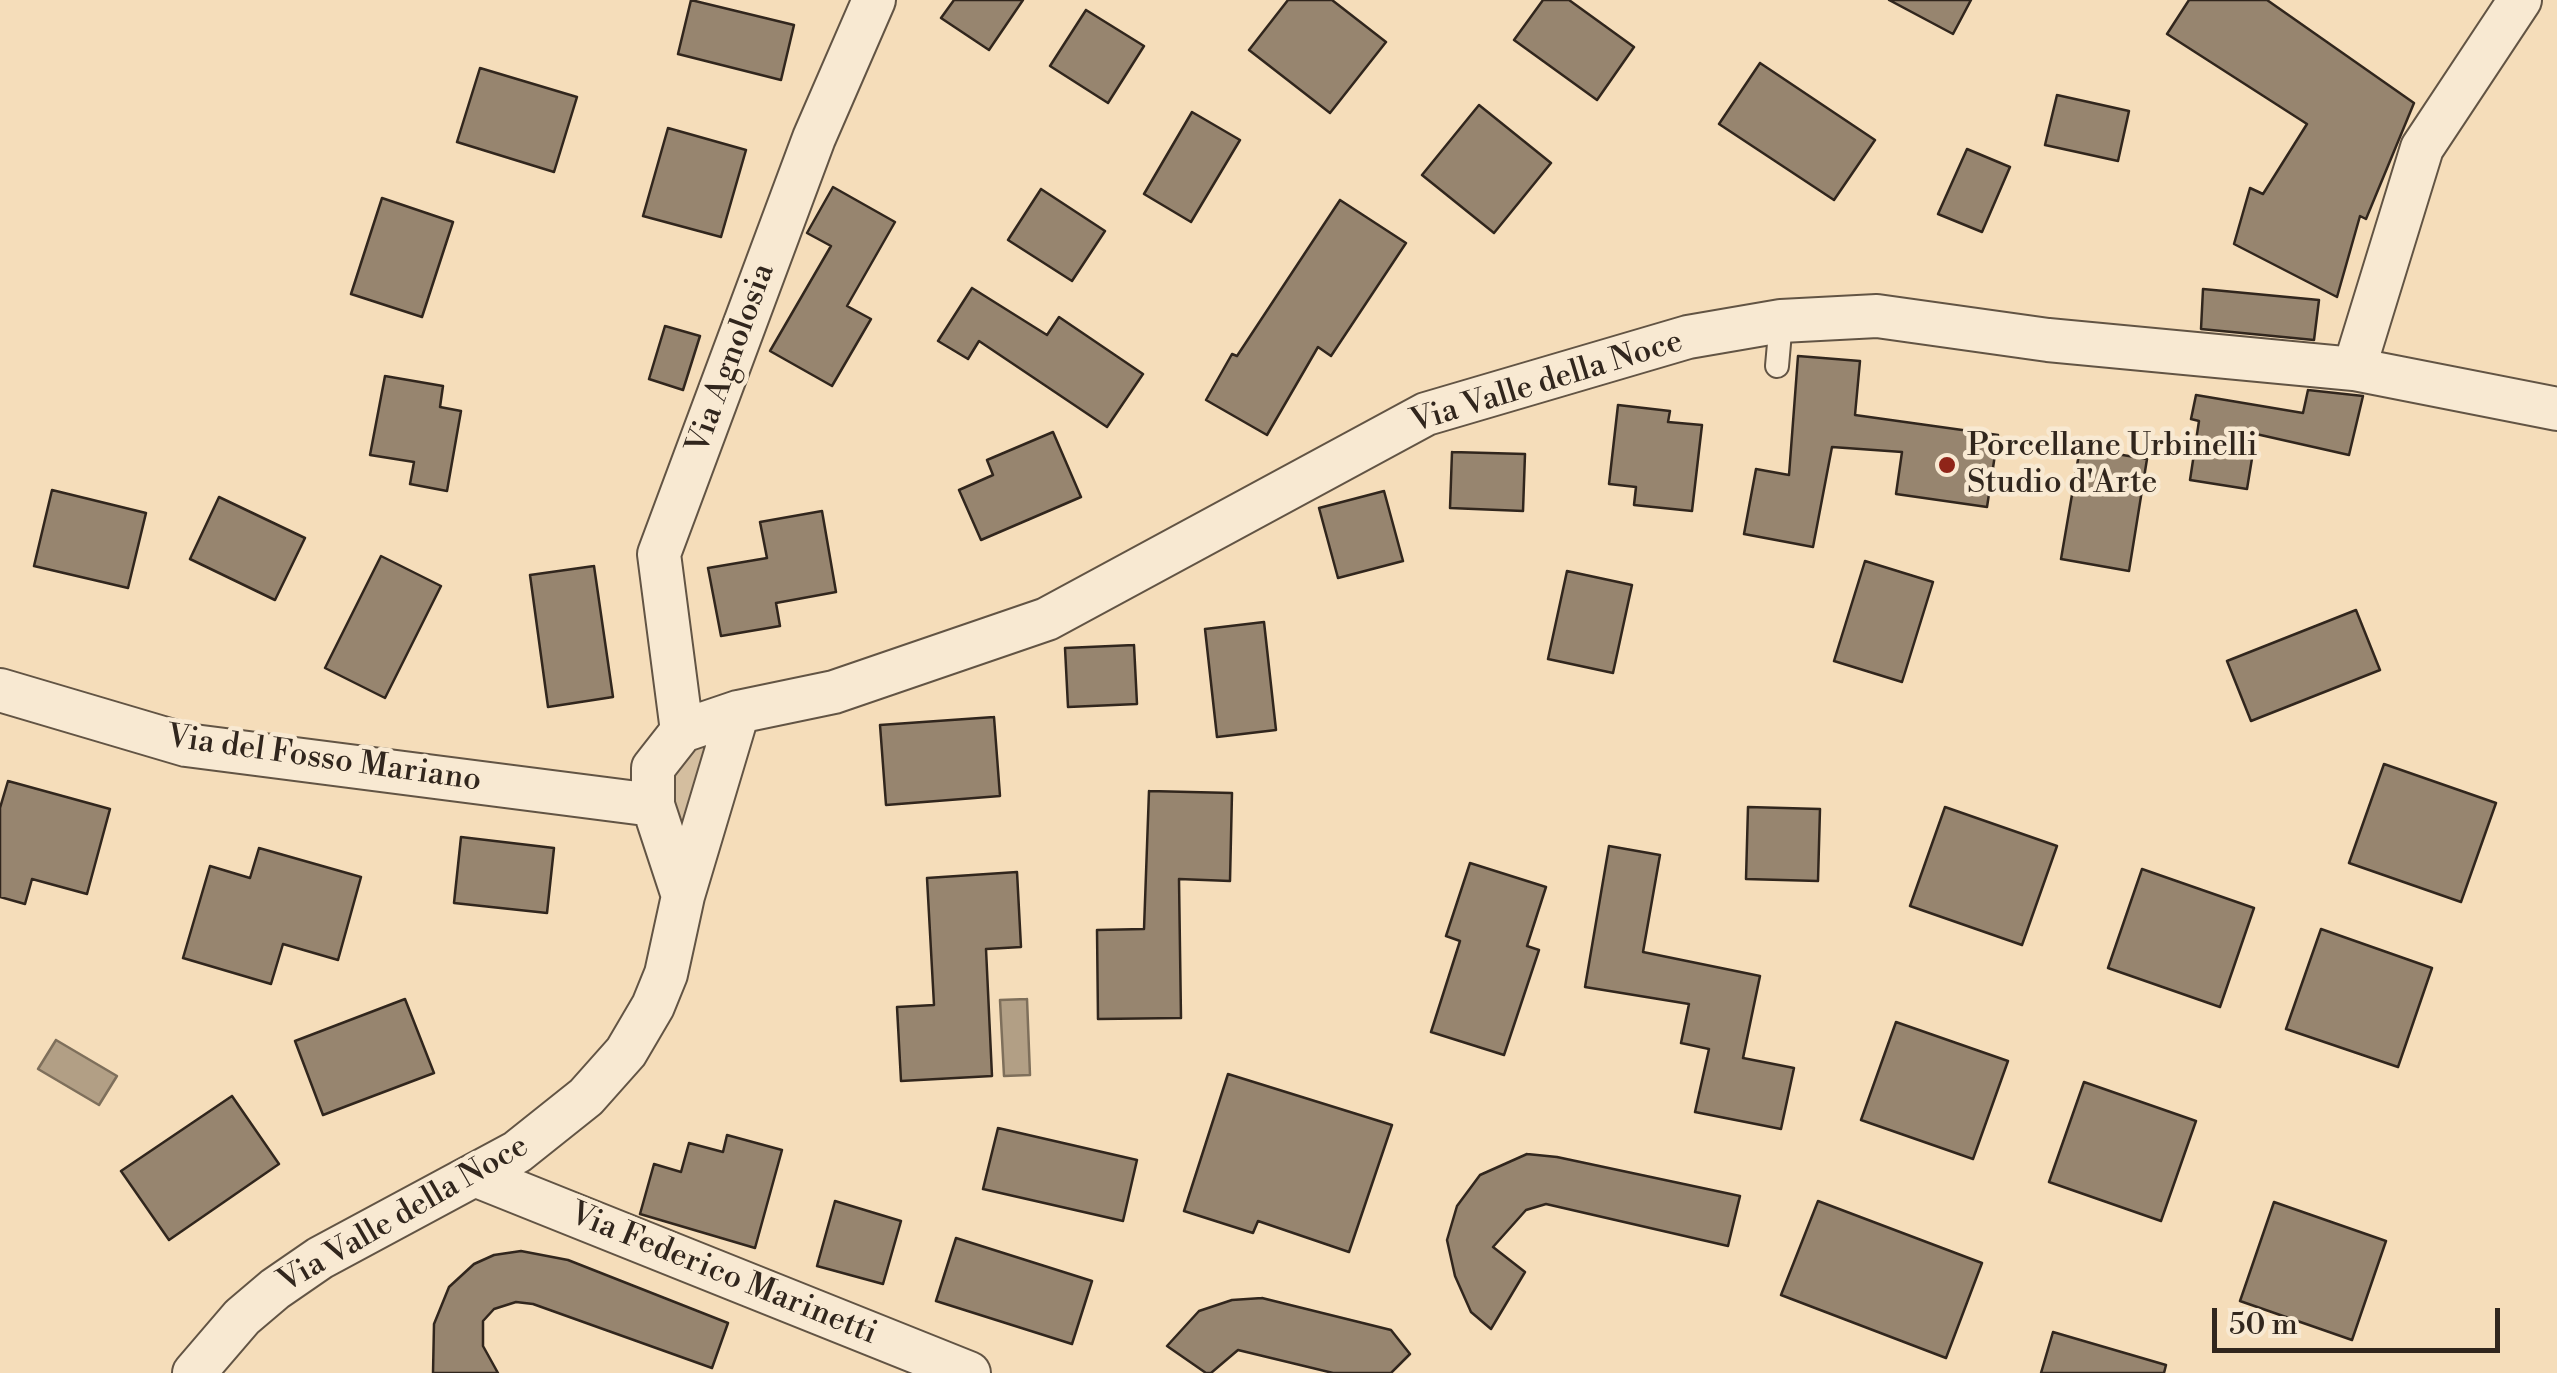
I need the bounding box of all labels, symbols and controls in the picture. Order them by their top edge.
street label: Via Agnolosia [680,259,784,459]
street label: Via Valle della Noce [1406,323,1688,443]
place label: Porcellane Urbinelli Studio d'Arte [1967,428,2257,503]
marker: Porcellane Urbinelli Studio d'Arte [1936,454,1958,476]
street label: Via del Fosso Mariano [164,719,484,801]
street label: Via Valle della Noce [272,1128,536,1302]
street label: Via Federico Marinetti [564,1196,882,1354]
scale bar [2217,1288,2504,1350]
text: 50 m [2229,1306,2298,1344]

